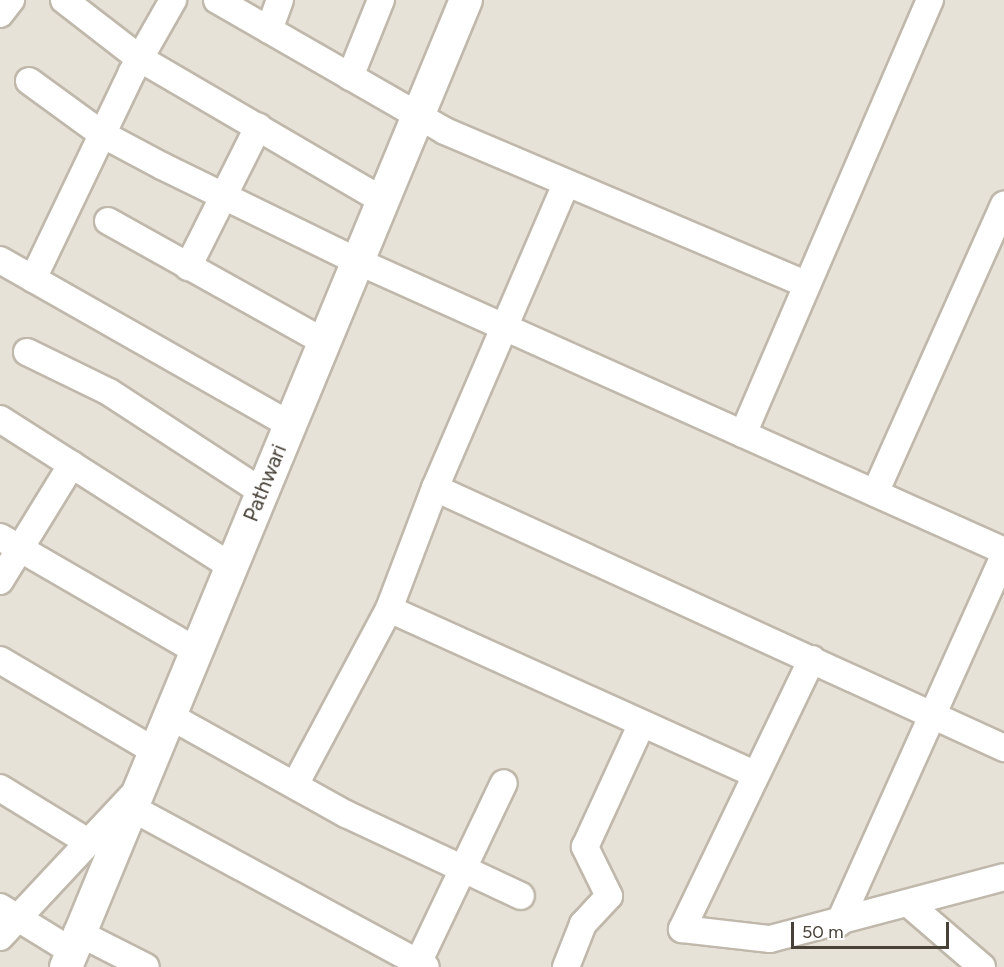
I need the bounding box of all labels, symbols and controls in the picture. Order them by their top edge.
street label: Pathwari [238,441,292,525]
scale bar [794,910,952,948]
text: 50 m [802,921,844,943]

